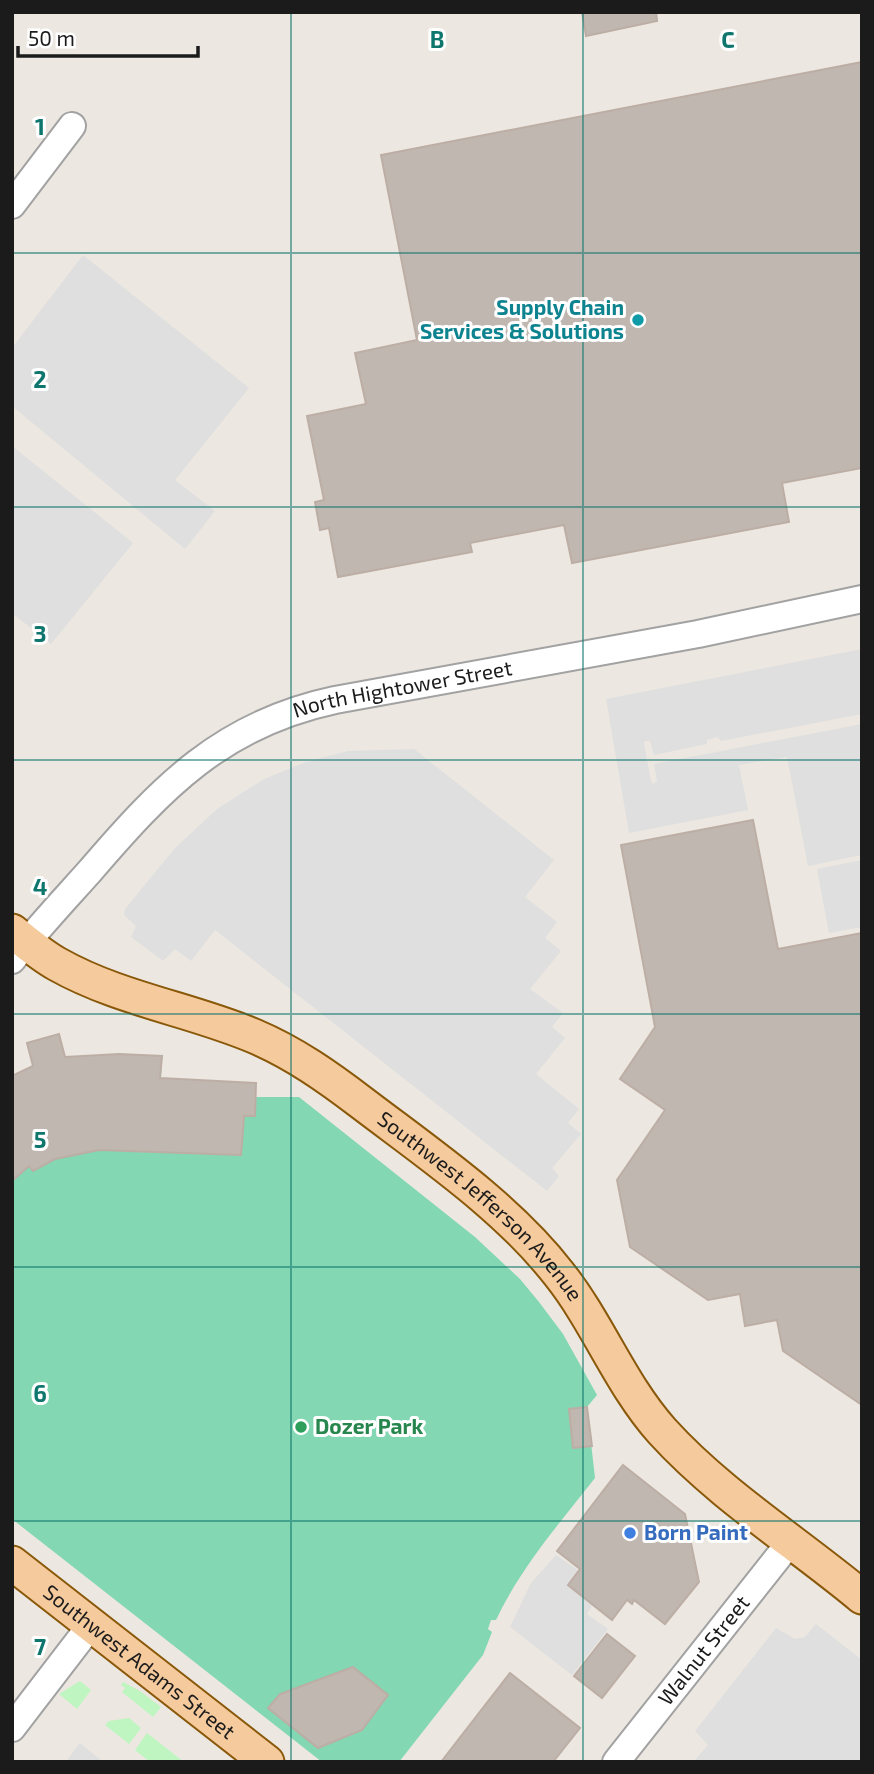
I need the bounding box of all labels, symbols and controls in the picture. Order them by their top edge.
scale bar [18,14,198,58]
text: 50 m [28,25,75,50]
text: B [430,25,444,53]
text: C [721,25,735,53]
text: 1 [35,112,45,140]
place label: Supply Chain Services & Solutions [420,294,624,343]
marker: Supply Chain Services & Solutions [630,312,646,328]
text: 2 [33,365,47,393]
text: 3 [33,619,47,647]
street label: North Hightower Street [289,654,514,722]
text: 4 [33,872,47,900]
street label: Southwest Jefferson Avenue [373,1105,589,1305]
text: 5 [34,1125,46,1153]
text: 6 [33,1379,47,1407]
place label: Dozer Park [315,1413,423,1438]
marker: Dozer Park [293,1419,309,1435]
place label: Born Paint [644,1519,748,1544]
marker: Born Paint [622,1525,638,1541]
street label: Southwest Adams Street [39,1578,241,1743]
street label: Walnut Street [652,1590,754,1710]
text: 7 [34,1632,46,1660]

